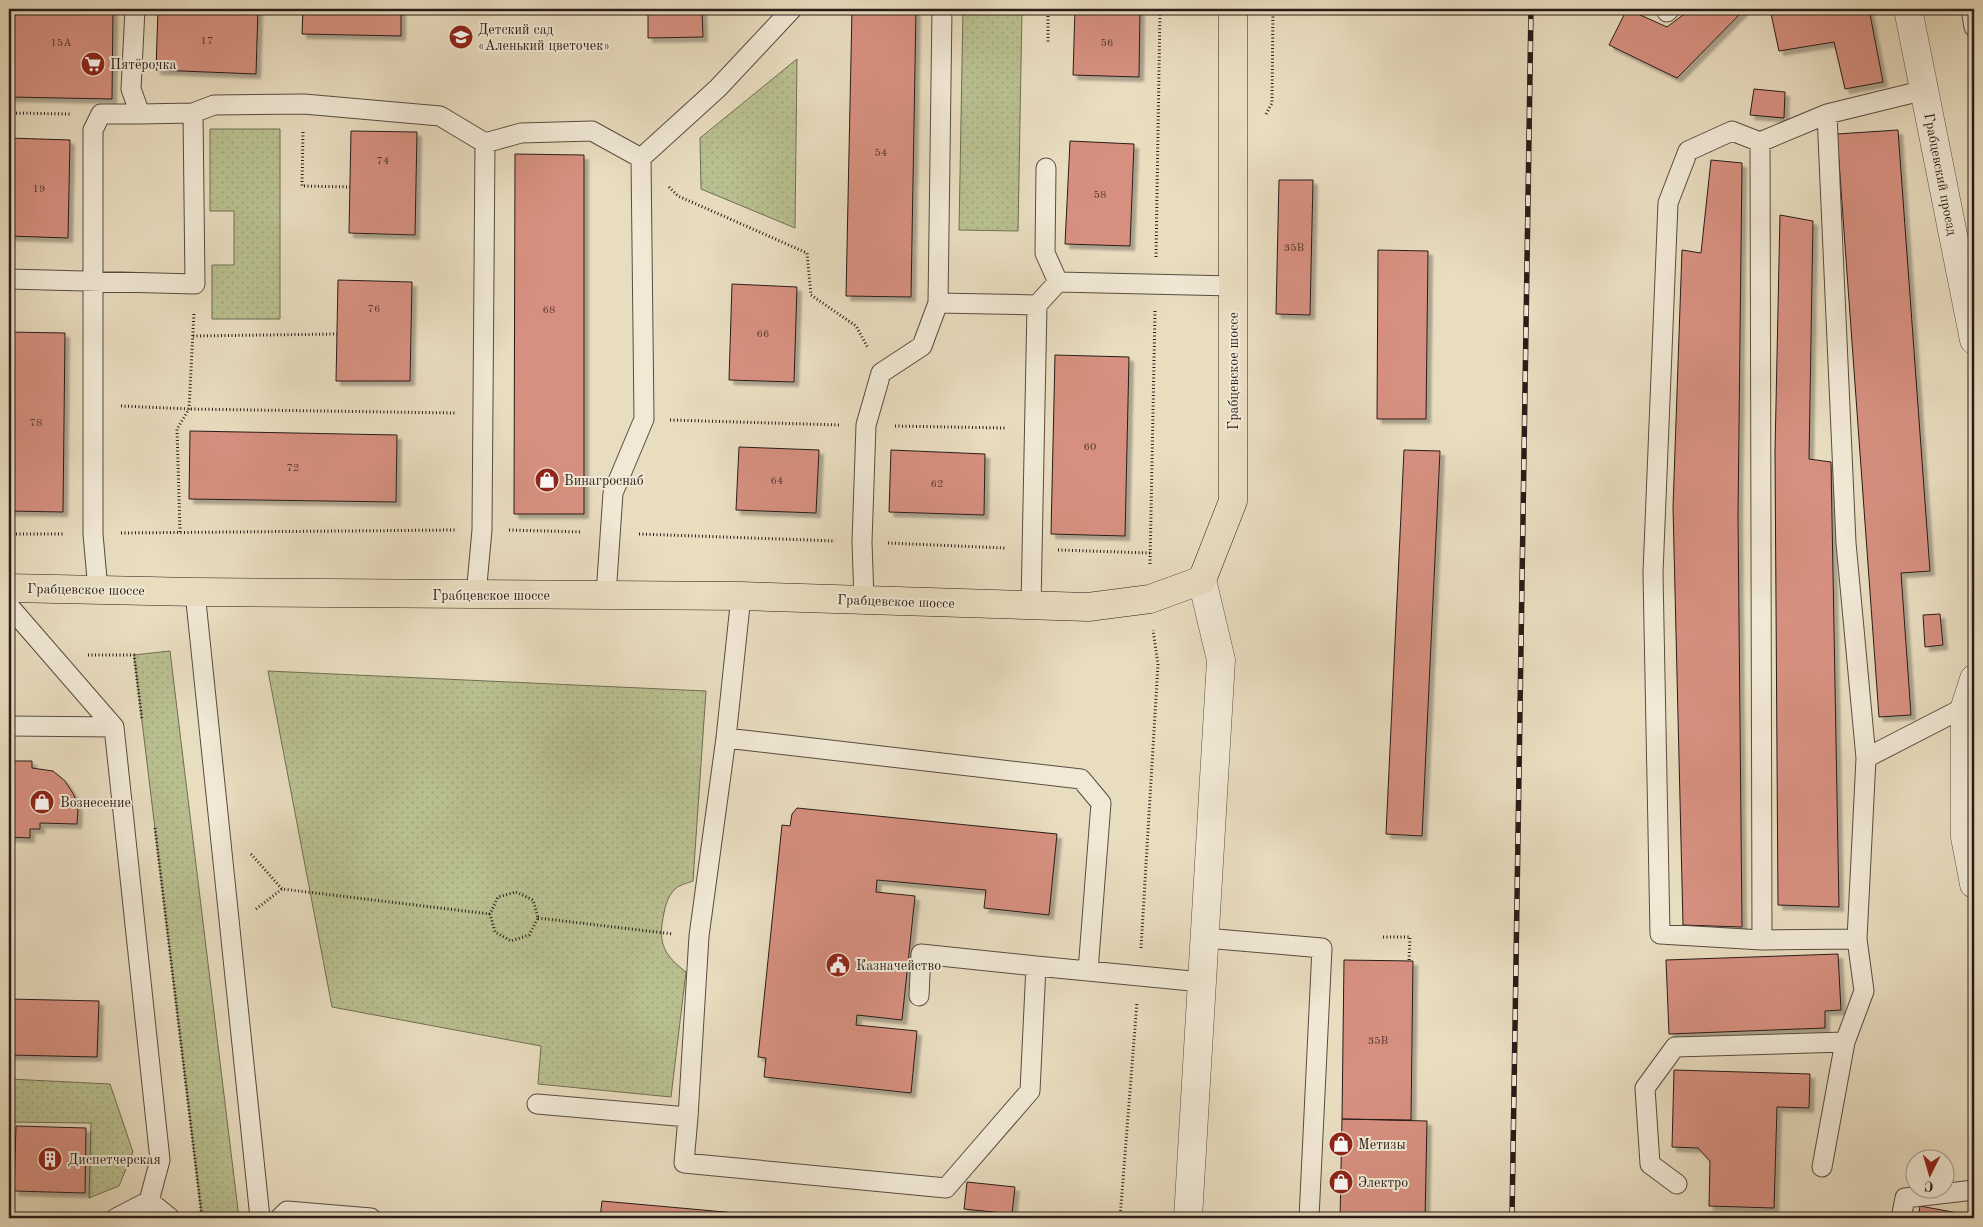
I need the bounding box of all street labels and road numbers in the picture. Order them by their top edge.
street label: Грабцевский проезд [1921,112,1959,237]
street label: Грабцевское шоссе [1227,312,1241,430]
street label: Грабцевское шоссе [27,582,145,598]
street label: Грабцевское шоссе [432,589,550,603]
street label: Грабцевское шоссе [837,593,955,611]

